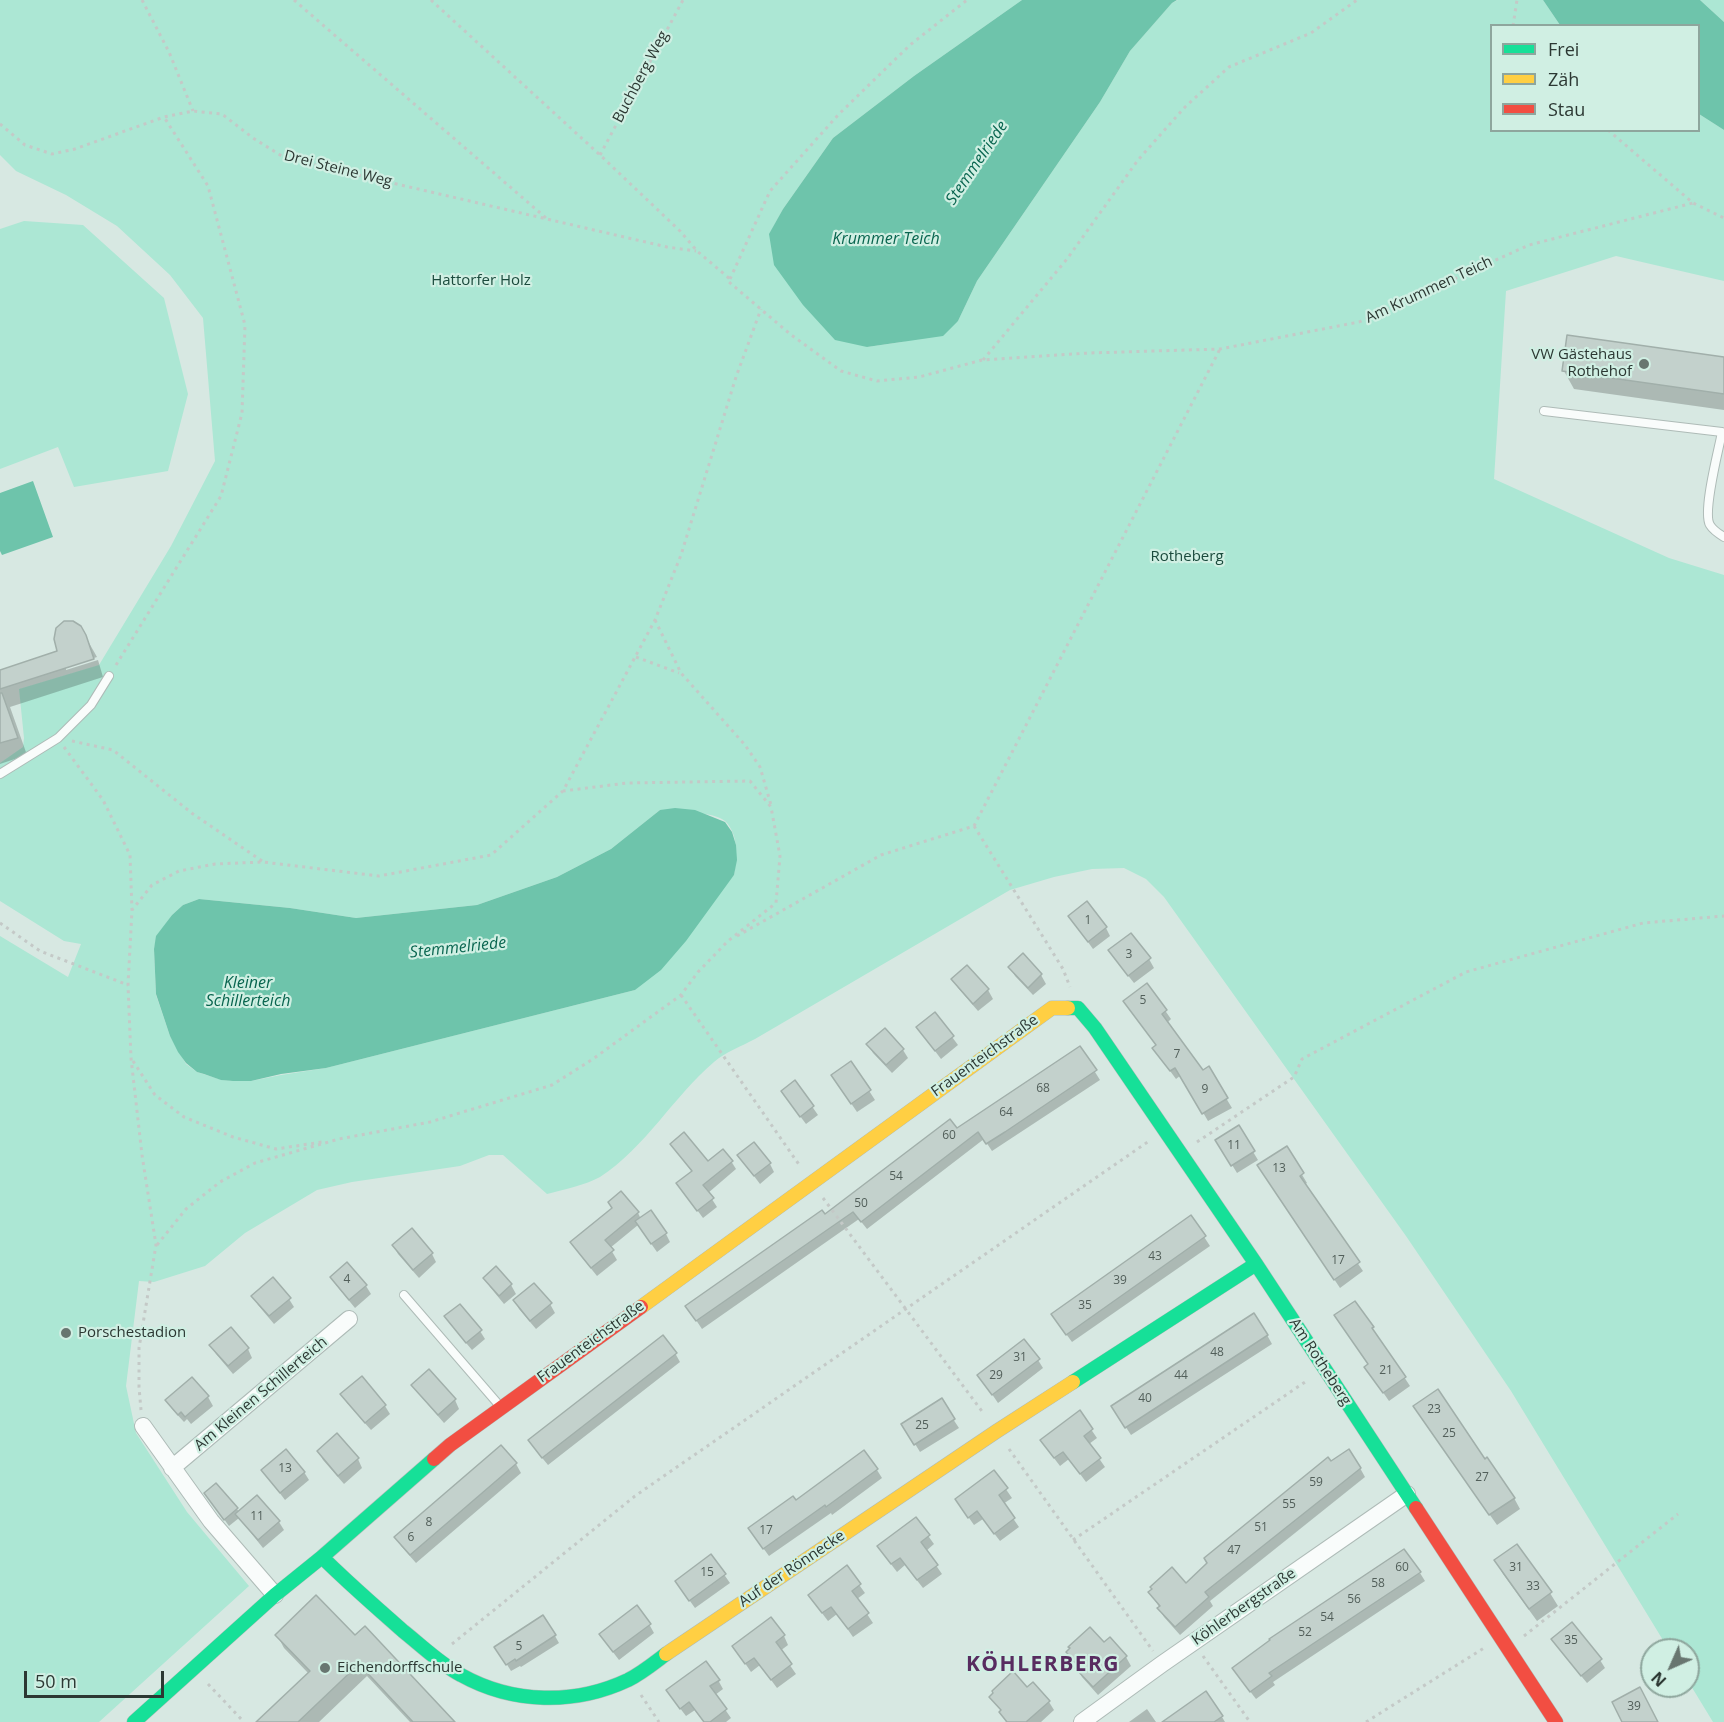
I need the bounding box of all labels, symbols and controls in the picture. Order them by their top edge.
legend [1490,24,1700,132]
street label: Buchberg Weg [609,28,673,126]
text: Frei [1548,37,1579,61]
text: Zäh [1548,67,1579,91]
text: Stau [1548,97,1585,121]
water label: Stemmelriede [942,118,1012,208]
street label: Drei Steine Weg [282,147,394,191]
water label: Krummer Teich [832,229,940,249]
street label: Am Krummen Teich [1363,253,1495,327]
park label: Hattorfer Holz [431,272,531,290]
place label: VW Gästehaus Rothehof [1531,346,1632,381]
marker: VW Gästehaus Rothehof [1637,357,1651,371]
park label: Rotheberg [1150,548,1224,566]
house number: 1 [1085,914,1091,928]
water label: Stemmelriede [409,933,507,963]
house number: 3 [1126,948,1132,962]
water label: Kleiner Schillerteich [206,973,290,1011]
house number: 5 [1140,994,1146,1008]
street label: Frauenteichstraße [928,1011,1042,1101]
house number: 7 [1174,1048,1180,1062]
house number: 68 [1036,1082,1050,1096]
house number: 9 [1202,1083,1208,1097]
house number: 64 [999,1106,1013,1120]
house number: 60 [942,1129,956,1143]
house number: 11 [1227,1139,1241,1153]
house number: 13 [1272,1162,1286,1176]
house number: 54 [889,1170,903,1184]
house number: 50 [854,1197,868,1211]
house number: 43 [1148,1250,1162,1264]
house number: 17 [1331,1254,1345,1268]
house number: 4 [344,1273,350,1287]
house number: 39 [1113,1274,1127,1288]
street label: Frauenteichstraße [534,1297,648,1387]
house number: 35 [1078,1299,1092,1313]
street label: Am Rotheberg [1285,1315,1355,1409]
place label: Porschestadion [78,1324,186,1342]
marker: Porschestadion [59,1326,73,1340]
street label: Am Kleinen Schillerteich [191,1333,331,1455]
house number: 48 [1210,1346,1224,1360]
house number: 31 [1013,1351,1027,1365]
house number: 21 [1379,1364,1393,1378]
house number: 29 [989,1369,1003,1383]
house number: 44 [1174,1369,1188,1383]
house number: 40 [1138,1392,1152,1406]
house number: 23 [1427,1403,1441,1417]
house number: 25 [915,1419,929,1433]
house number: 25 [1442,1427,1456,1441]
house number: 13 [278,1462,292,1476]
house number: 27 [1475,1471,1489,1485]
house number: 59 [1309,1476,1323,1490]
house number: 55 [1282,1498,1296,1512]
house number: 11 [250,1510,264,1524]
house number: 8 [426,1516,432,1530]
house number: 51 [1254,1521,1268,1535]
house number: 17 [759,1524,773,1538]
street label: Auf der Rönnecke [736,1527,848,1611]
house number: 6 [408,1531,414,1545]
house number: 47 [1227,1544,1241,1558]
house number: 60 [1395,1561,1409,1575]
house number: 31 [1509,1561,1523,1575]
street label: Köhlerbergstraße [1189,1565,1299,1649]
house number: 15 [700,1566,714,1580]
house number: 58 [1371,1577,1385,1591]
house number: 33 [1526,1580,1540,1594]
house number: 56 [1347,1593,1361,1607]
house number: 54 [1320,1611,1334,1625]
house number: 52 [1298,1626,1312,1640]
house number: 35 [1564,1634,1578,1648]
north arrow [1640,1638,1700,1698]
house number: 5 [516,1640,522,1654]
district label: KÖHLERBERG [966,1652,1120,1678]
scale bar [27,1659,166,1697]
place label: Eichendorffschule [337,1659,462,1677]
marker: Eichendorffschule [318,1661,332,1675]
text: N [1646,1667,1671,1692]
text: 50 m [35,1669,77,1693]
house number: 39 [1627,1700,1641,1714]

